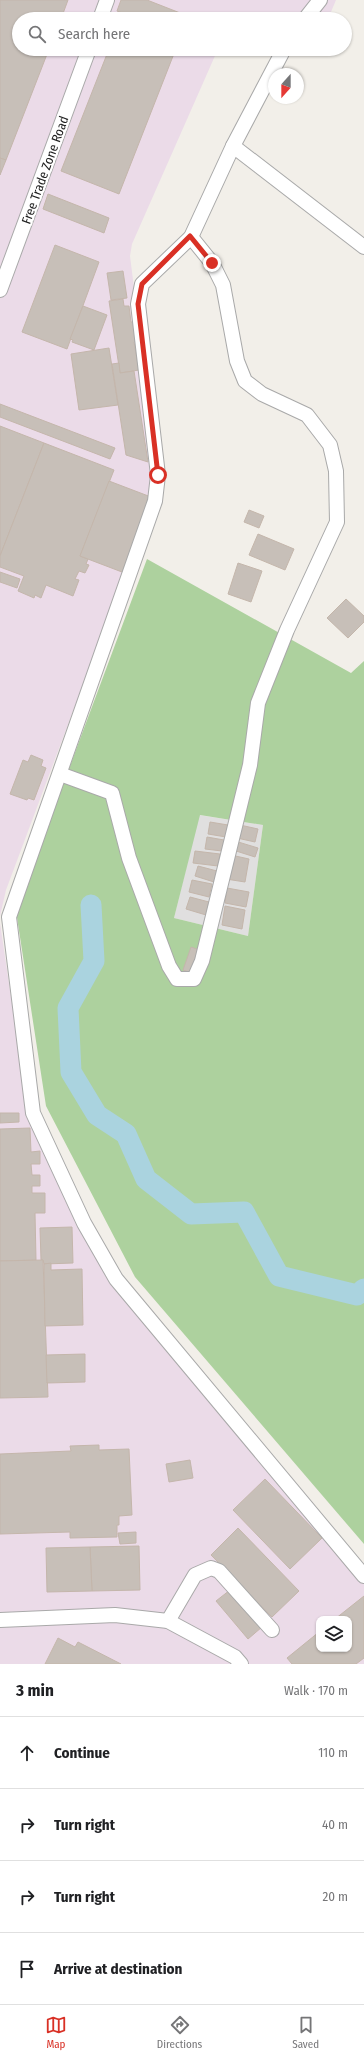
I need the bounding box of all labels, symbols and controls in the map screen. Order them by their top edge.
search box [12,12,352,56]
icon: search [26,23,48,45]
text: Search here [58,25,130,43]
north arrow [268,68,304,104]
street label: Free Trade Zone Road [18,114,72,226]
route end [203,254,221,272]
route start [149,466,167,484]
map controls [316,1616,352,1652]
button: layers [316,1616,352,1652]
text: 3 min [16,1680,54,1701]
text: Walk · 170 m [284,1683,348,1698]
icon: ahead [16,1742,38,1764]
text: Continue [54,1744,110,1762]
text: 110 m [318,1745,348,1760]
icon: right [16,1814,38,1836]
text: Turn right [54,1816,115,1834]
text: 40 m [322,1817,348,1832]
icon: right [16,1886,38,1908]
text: Turn right [54,1888,115,1906]
text: 20 m [322,1889,348,1904]
icon: arrive [16,1958,38,1980]
text: Arrive at destination [54,1960,182,1978]
tab: Map [45,2014,67,2051]
tab: Directions [157,2014,202,2051]
tab: Saved [292,2014,319,2051]

